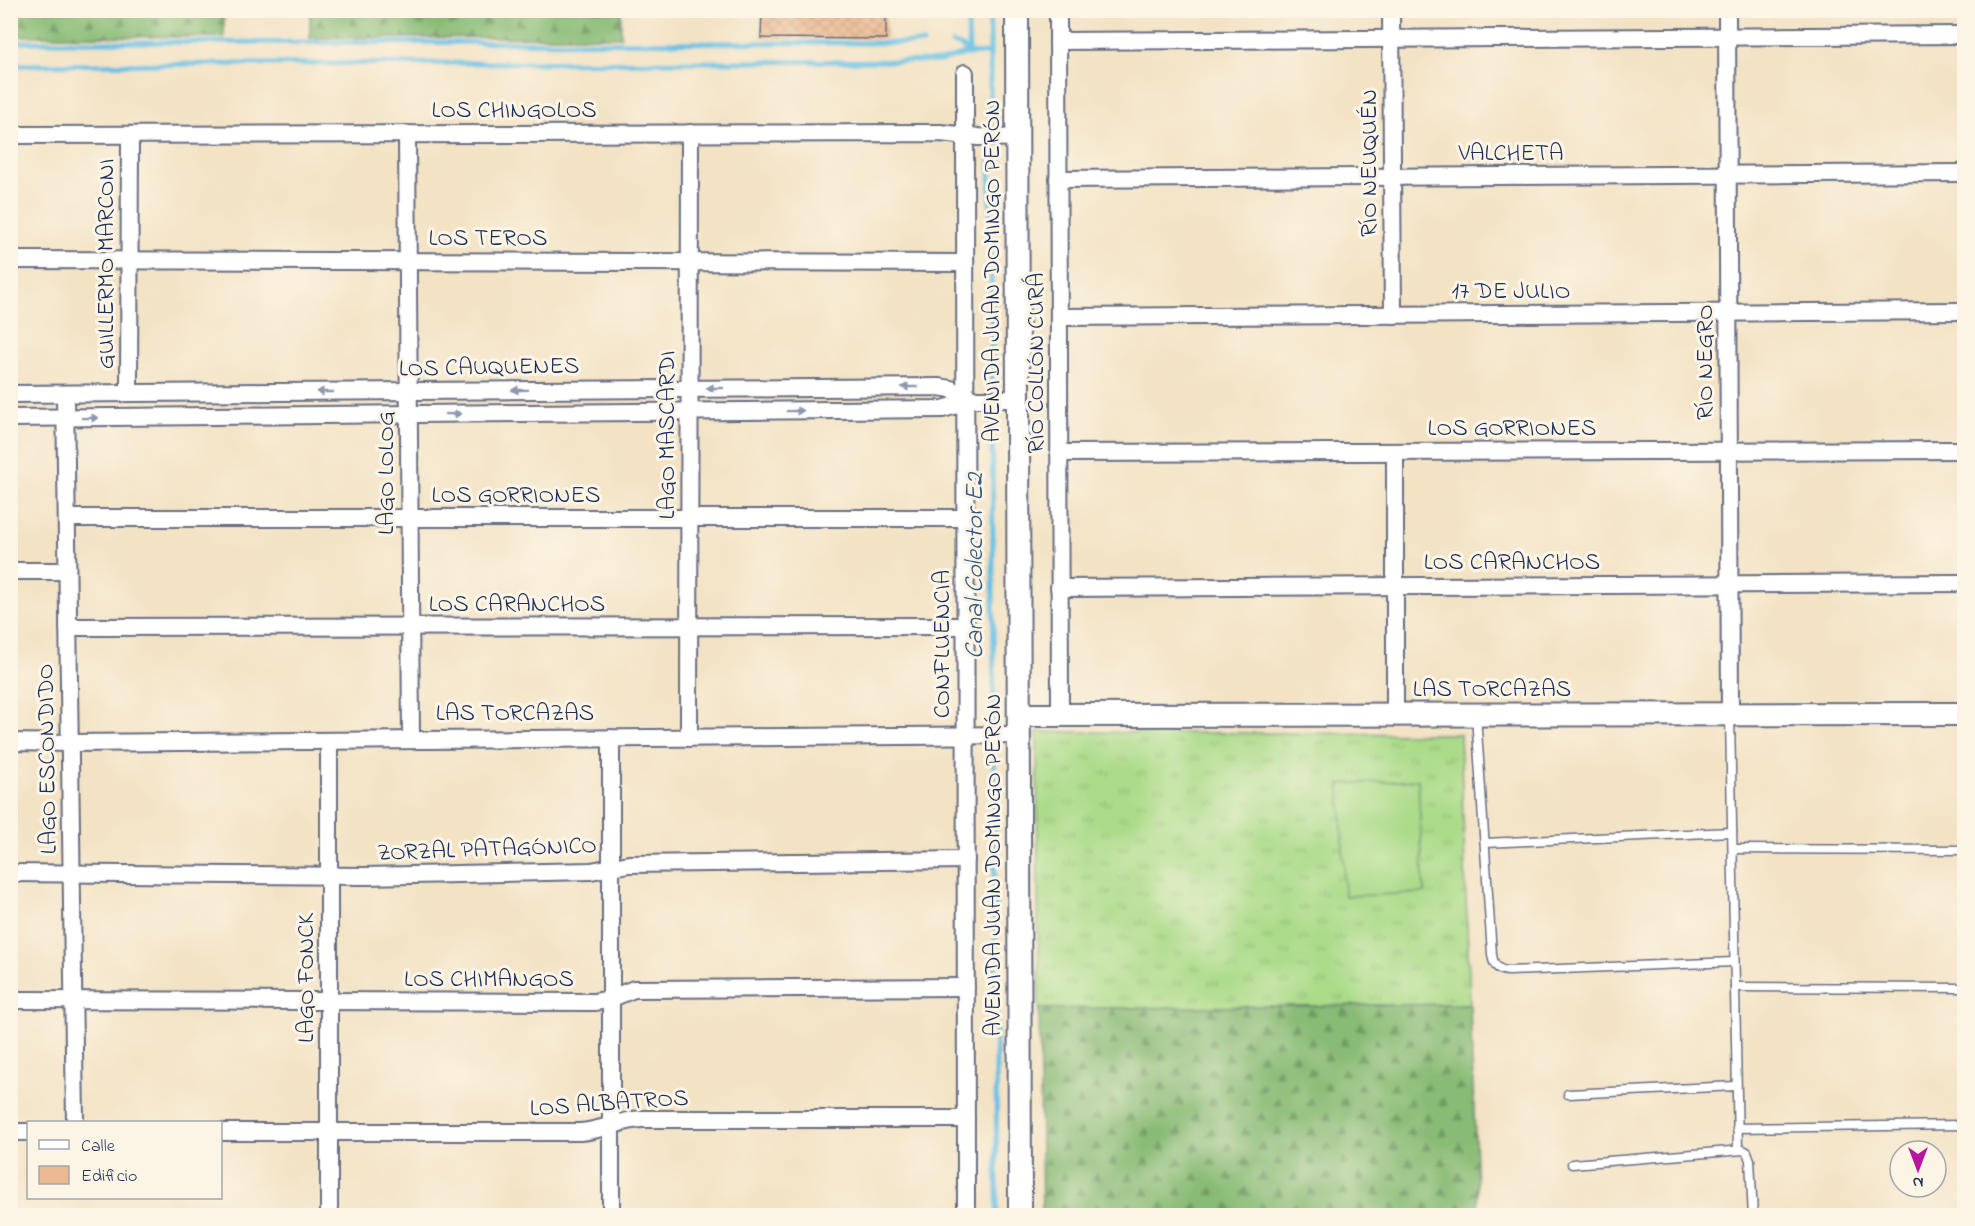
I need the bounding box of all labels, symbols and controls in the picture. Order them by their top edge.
street label: RÍO NEUQUÉN [1353,89,1388,237]
street label: LOS CHINGOLOS [431,94,597,129]
street label: AVENIDA JUAN DOMINGO PERÓN [976,99,1011,443]
street label: VALCHETA [1457,137,1564,172]
street label: GUILLERMO MARCONI [90,159,125,369]
street label: LOS TEROS [428,222,548,257]
street label: RÍO COLLÓN CURÁ [1020,272,1055,454]
street label: 17 DE JULIO [1452,275,1570,310]
street label: RÍO NEGRO [1689,304,1724,420]
street label: LOS CAUQUENES [399,349,580,388]
street label: LAGO MASCARDI [651,350,686,520]
one-way arrow [901,382,920,392]
one-way arrow [706,384,725,393]
one-way arrow [511,385,530,395]
one-way arrow [316,387,335,397]
one-way arrow [785,406,804,416]
one-way arrow [443,409,462,419]
street label: LAGO LOLOG [370,411,405,535]
street label: LOS GORRIONES [1428,412,1596,447]
one-way arrow [80,413,99,422]
water label: Canal Colector E2 [957,471,995,659]
street label: LOS GORRIONES [432,479,600,514]
street label: LOS CARANCHOS [1424,546,1600,581]
street label: CONFLUENCIA [926,570,961,718]
street label: LOS CARANCHOS [429,588,605,623]
street label: LAGO ESCONDIDO [29,663,68,855]
street label: LAS TORCAZAS [1413,673,1571,708]
street label: AVENIDA JUAN DOMINGO PERÓN [977,693,1012,1037]
street label: LAS TORCAZAS [436,697,594,732]
street label: ZORZAL PATAGÓNICO [377,829,597,872]
street label: LAGO FONCK [290,913,325,1043]
street label: LOS CHIMANGOS [404,963,574,998]
street label: LOS ALBATROS [529,1081,690,1128]
legend [27,1121,222,1199]
text: Calle [81,1134,116,1160]
north arrow [1888,1139,1948,1199]
text: Edificio [81,1164,137,1190]
text: N [1912,1170,1923,1194]

